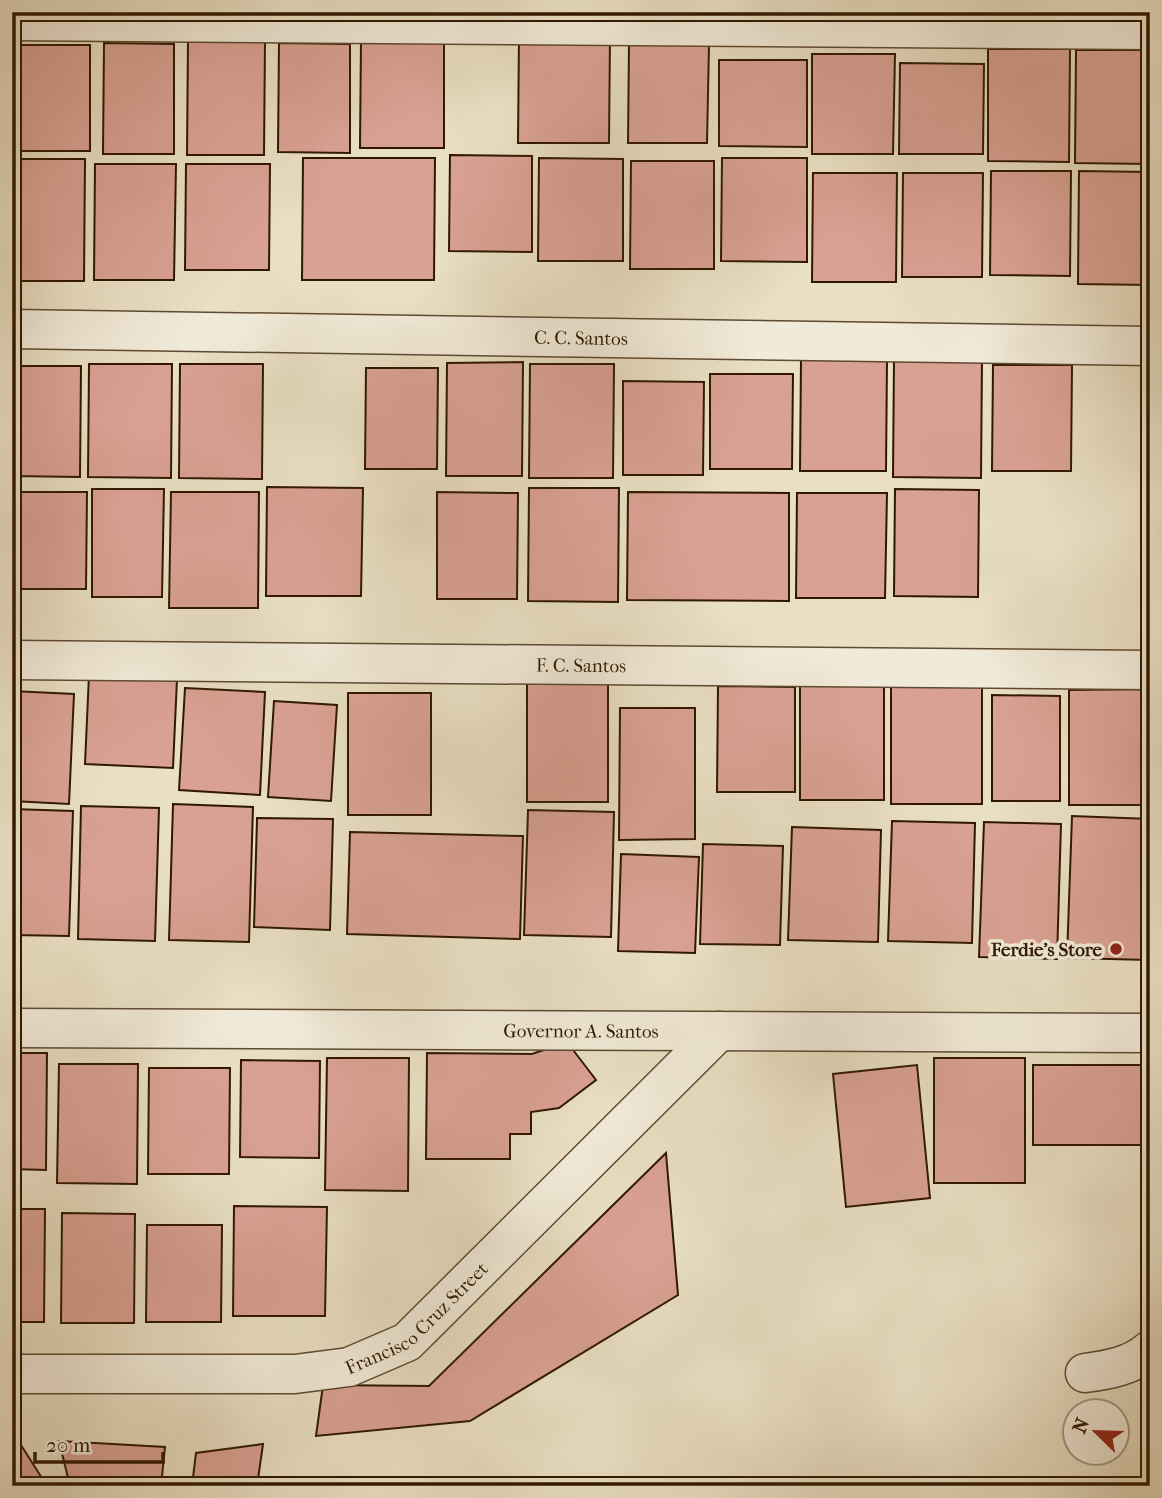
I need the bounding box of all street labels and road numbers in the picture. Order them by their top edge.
street label: C. C. Santos [534,327,628,350]
street label: F. C. Santos [536,655,626,677]
street label: Governor A. Santos [503,1020,659,1043]
street label: Francisco Cruz Street [342,1258,493,1379]

